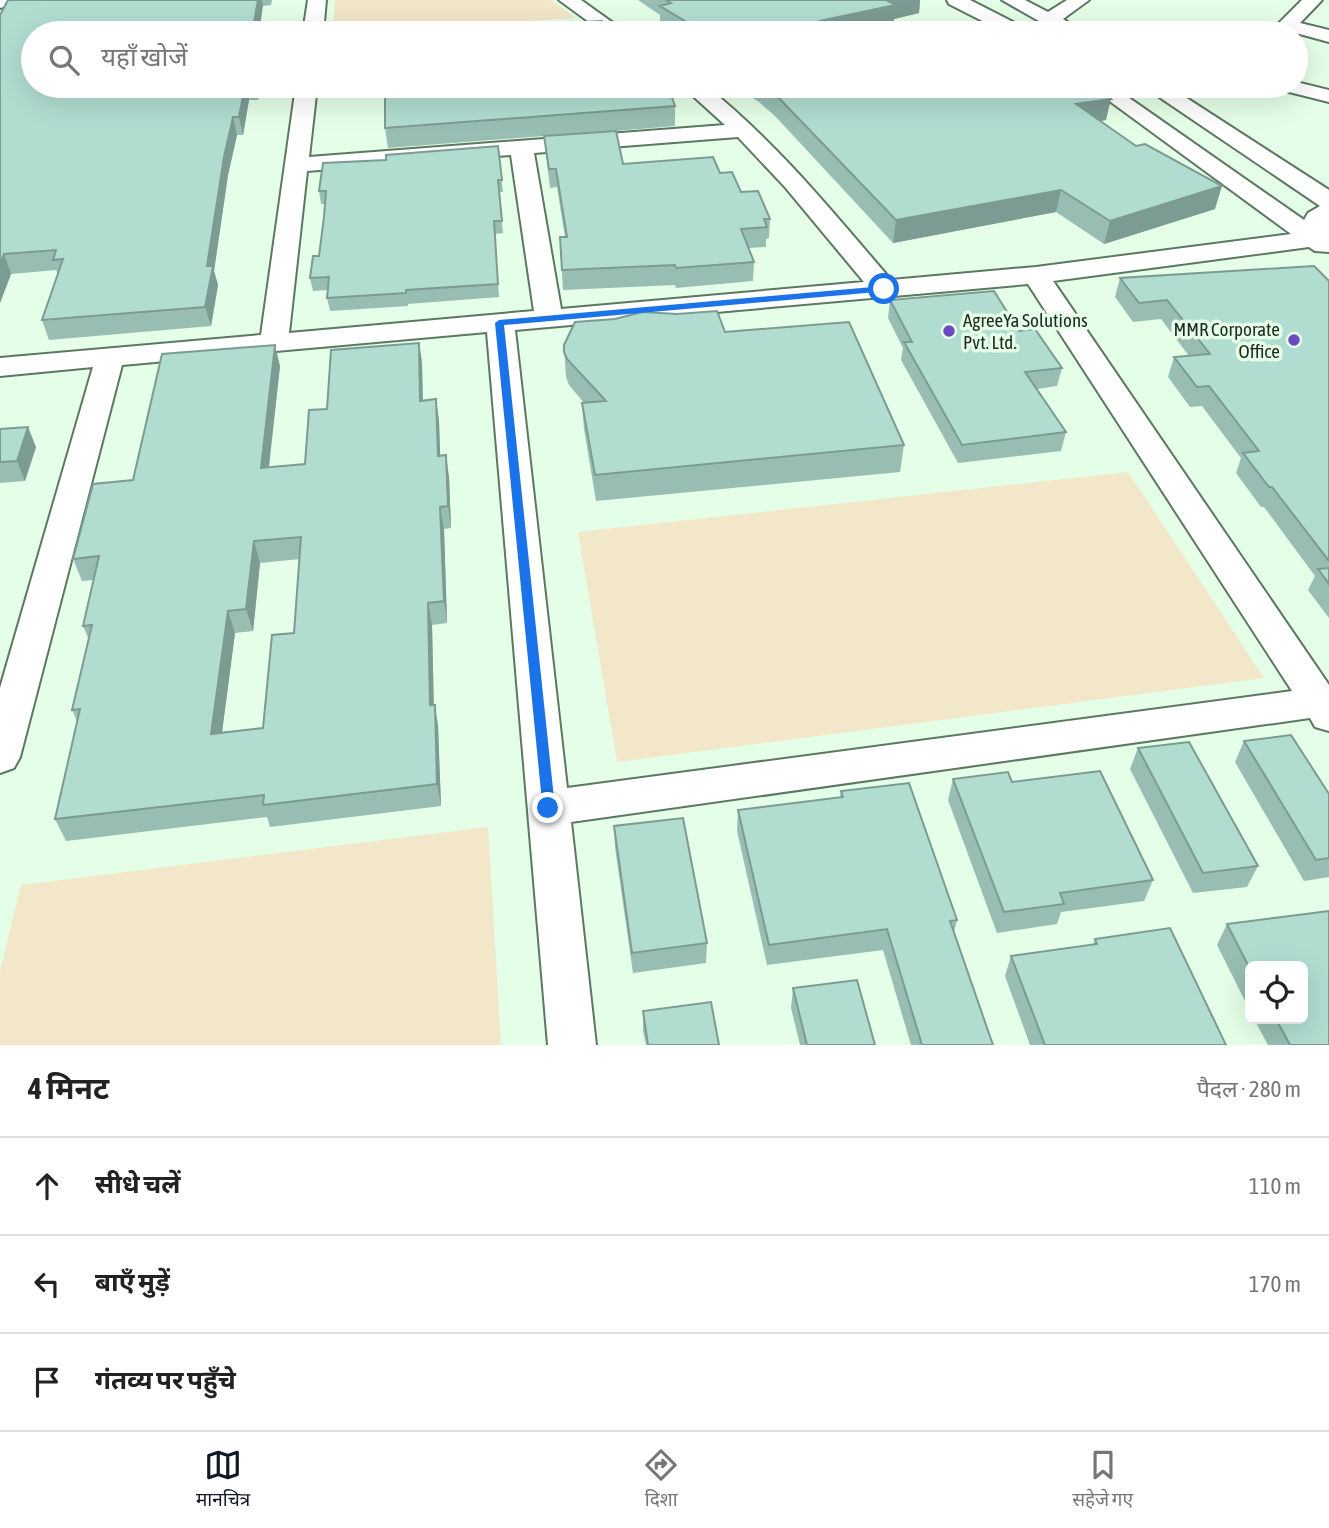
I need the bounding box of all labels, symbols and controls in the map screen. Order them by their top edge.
search box [21,21,1308,98]
icon: search [45,41,83,79]
text: यहाँ खोजें [101,42,187,72]
route start [868,273,899,304]
place label: AgreeYa Solutions Pvt. Ltd. [963,309,1088,353]
place label: MMR Corporate Office [1173,318,1280,362]
marker: AgreeYa Solutions Pvt. Ltd. [941,323,957,339]
marker: MMR Corporate Office [1286,332,1302,348]
route end [532,792,563,823]
map controls [1245,961,1308,1024]
button: locate [1245,961,1308,1024]
text: 4 मिनट [28,1071,109,1105]
text: पैदल · 280 m [1197,1076,1301,1102]
icon: ahead [28,1167,66,1205]
text: सीधे चलें [95,1169,181,1199]
text: 110 m [1249,1173,1301,1199]
icon: left [28,1265,66,1303]
text: बाएँ मुड़ें [95,1267,170,1297]
text: 170 m [1249,1271,1301,1297]
icon: arrive [28,1363,66,1401]
text: गंतव्य पर पहुँचे [95,1365,236,1395]
tab: मानचित्र [196,1446,250,1514]
tab: दिशा [642,1446,680,1514]
tab: सहेजे गए [1072,1446,1133,1514]

